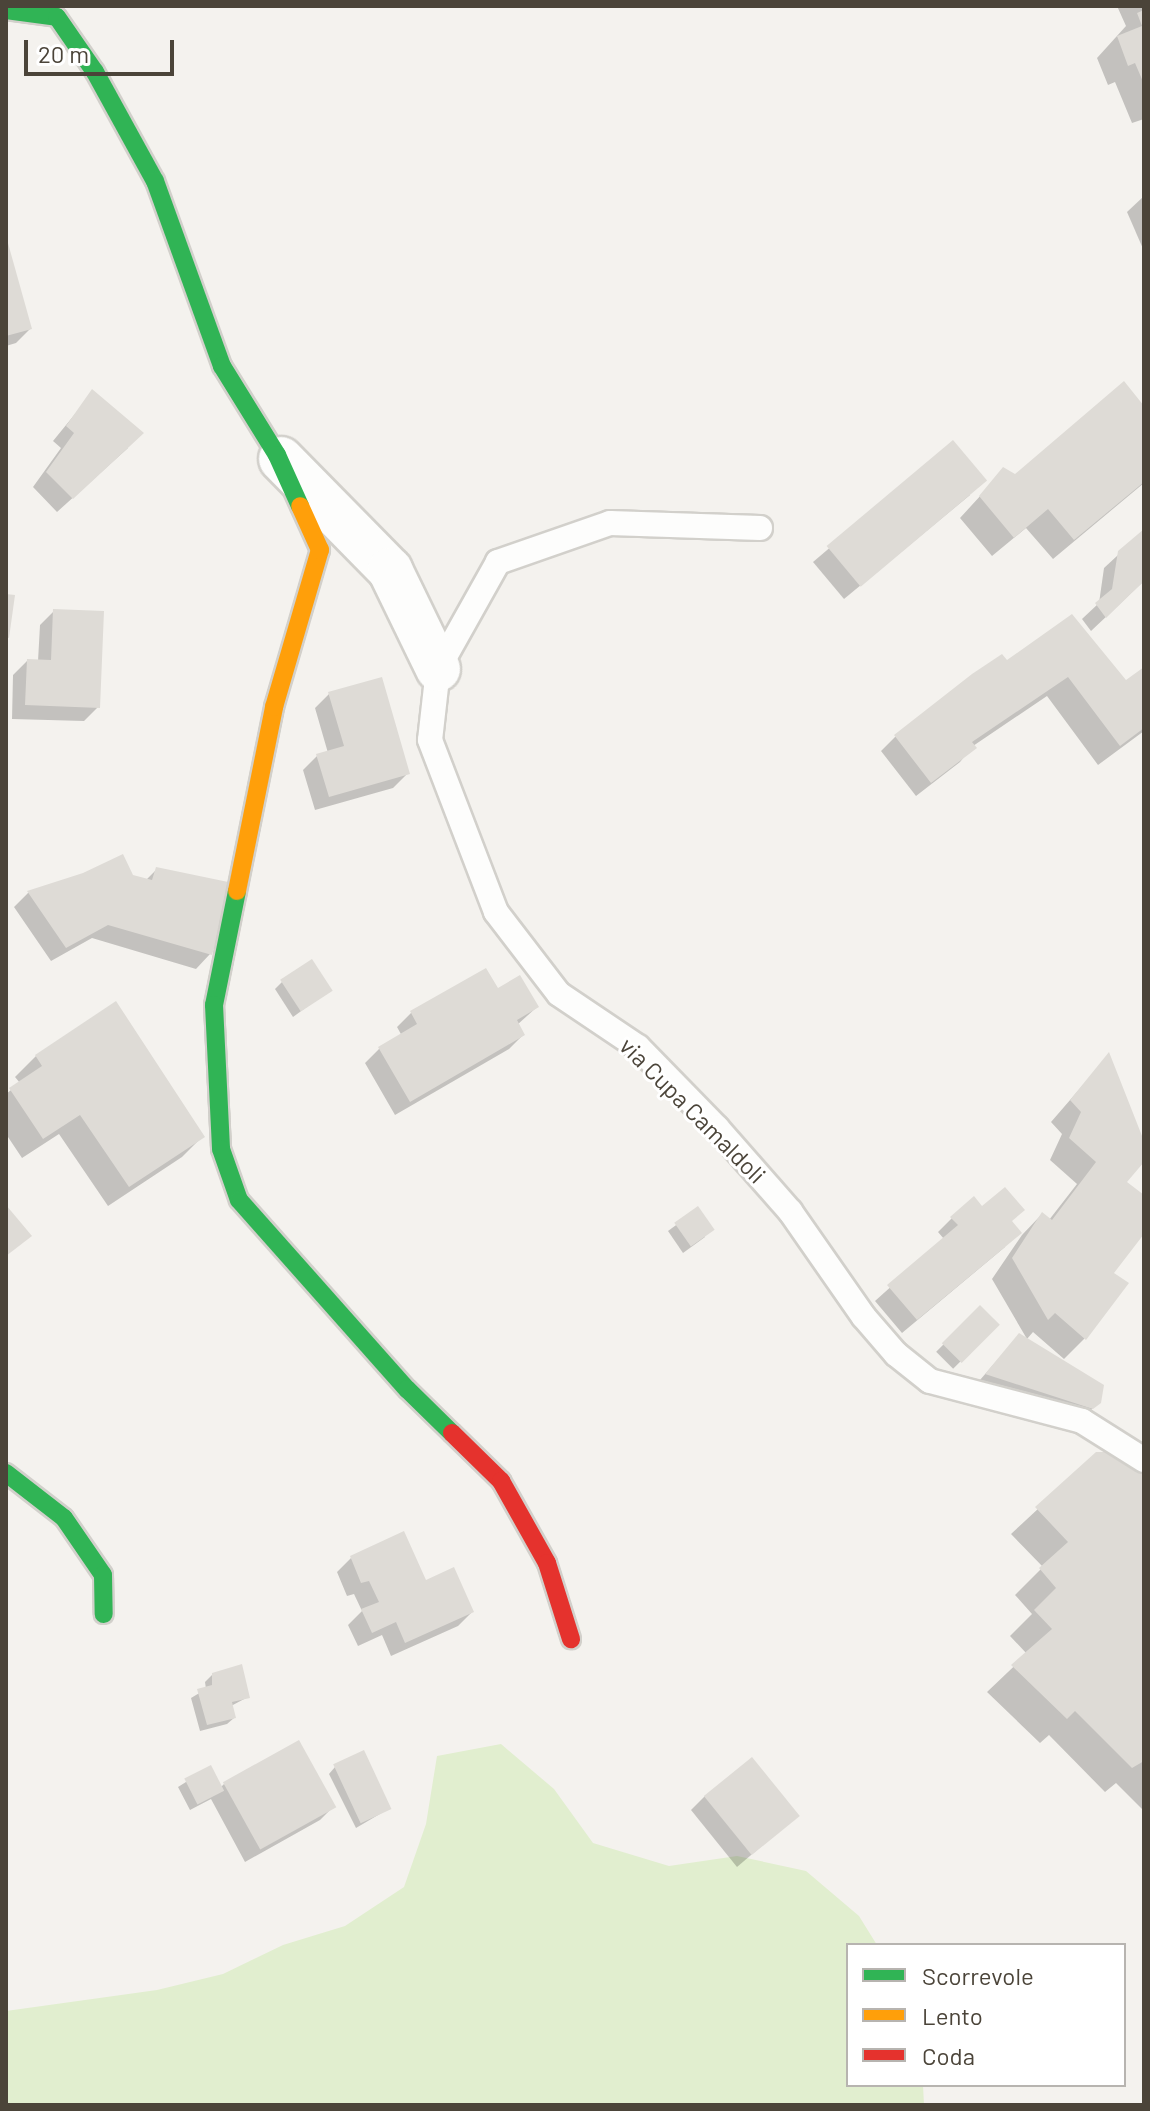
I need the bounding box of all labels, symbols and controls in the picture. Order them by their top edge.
scale bar [28,24,178,74]
text: 20 m [38,39,89,68]
street label: via Cupa Camaldoli [614,1031,772,1189]
legend [846,1943,1126,2087]
text: Scorrevole [922,1961,1034,1990]
text: Lento [922,2001,983,2030]
text: Coda [922,2041,975,2070]

